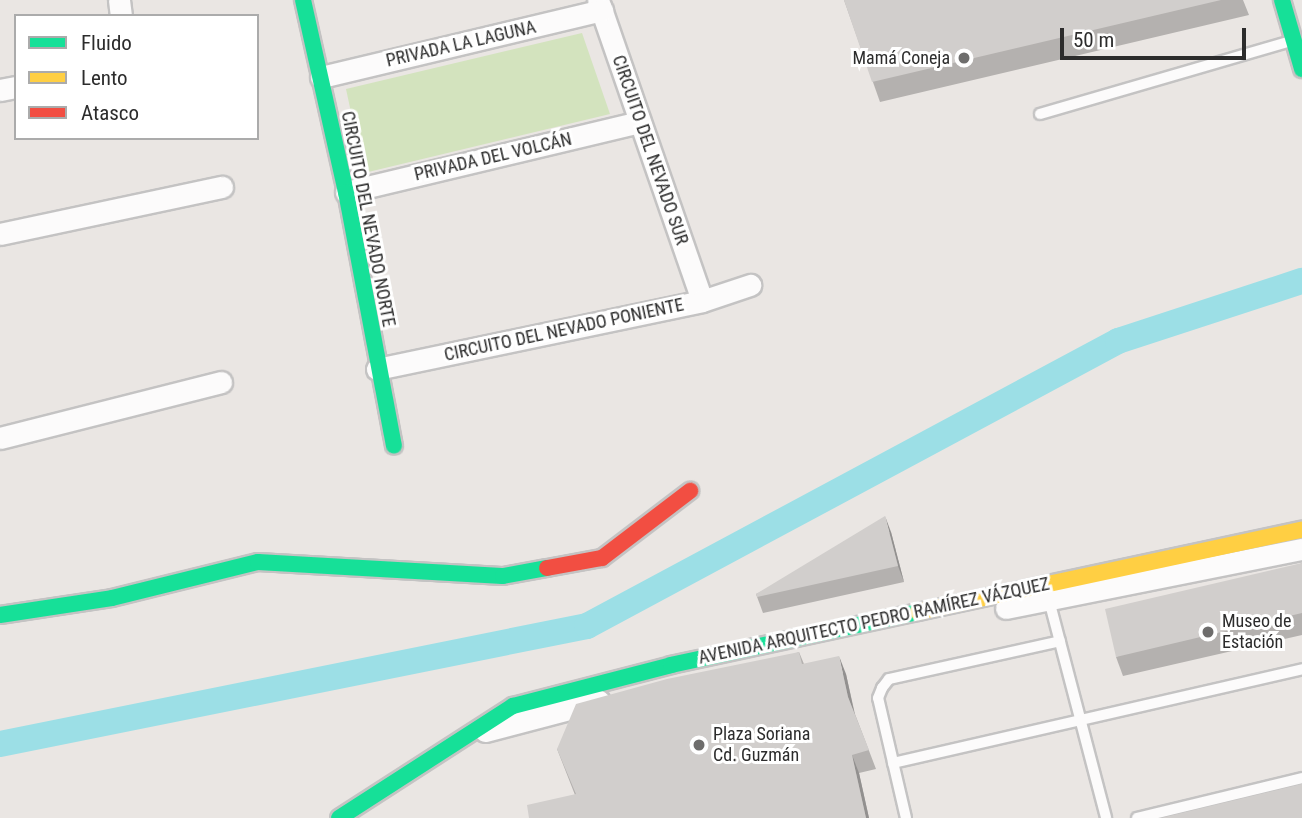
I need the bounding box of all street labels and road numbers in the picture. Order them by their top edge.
street label: PRIVADA LA LAGUNA [384,16,538,72]
street label: CIRCUITO DEL NEVADO SUR [607,52,693,248]
street label: CIRCUITO DEL NEVADO NORTE [336,109,400,329]
street label: PRIVADA DEL VOLCÁN [412,128,574,186]
street label: CIRCUITO DEL NEVADO PONIENTE [442,294,686,366]
street label: AVENIDA ARQUITECTO PEDRO RAMÍREZ VÁZQUEZ [696,573,1052,669]

